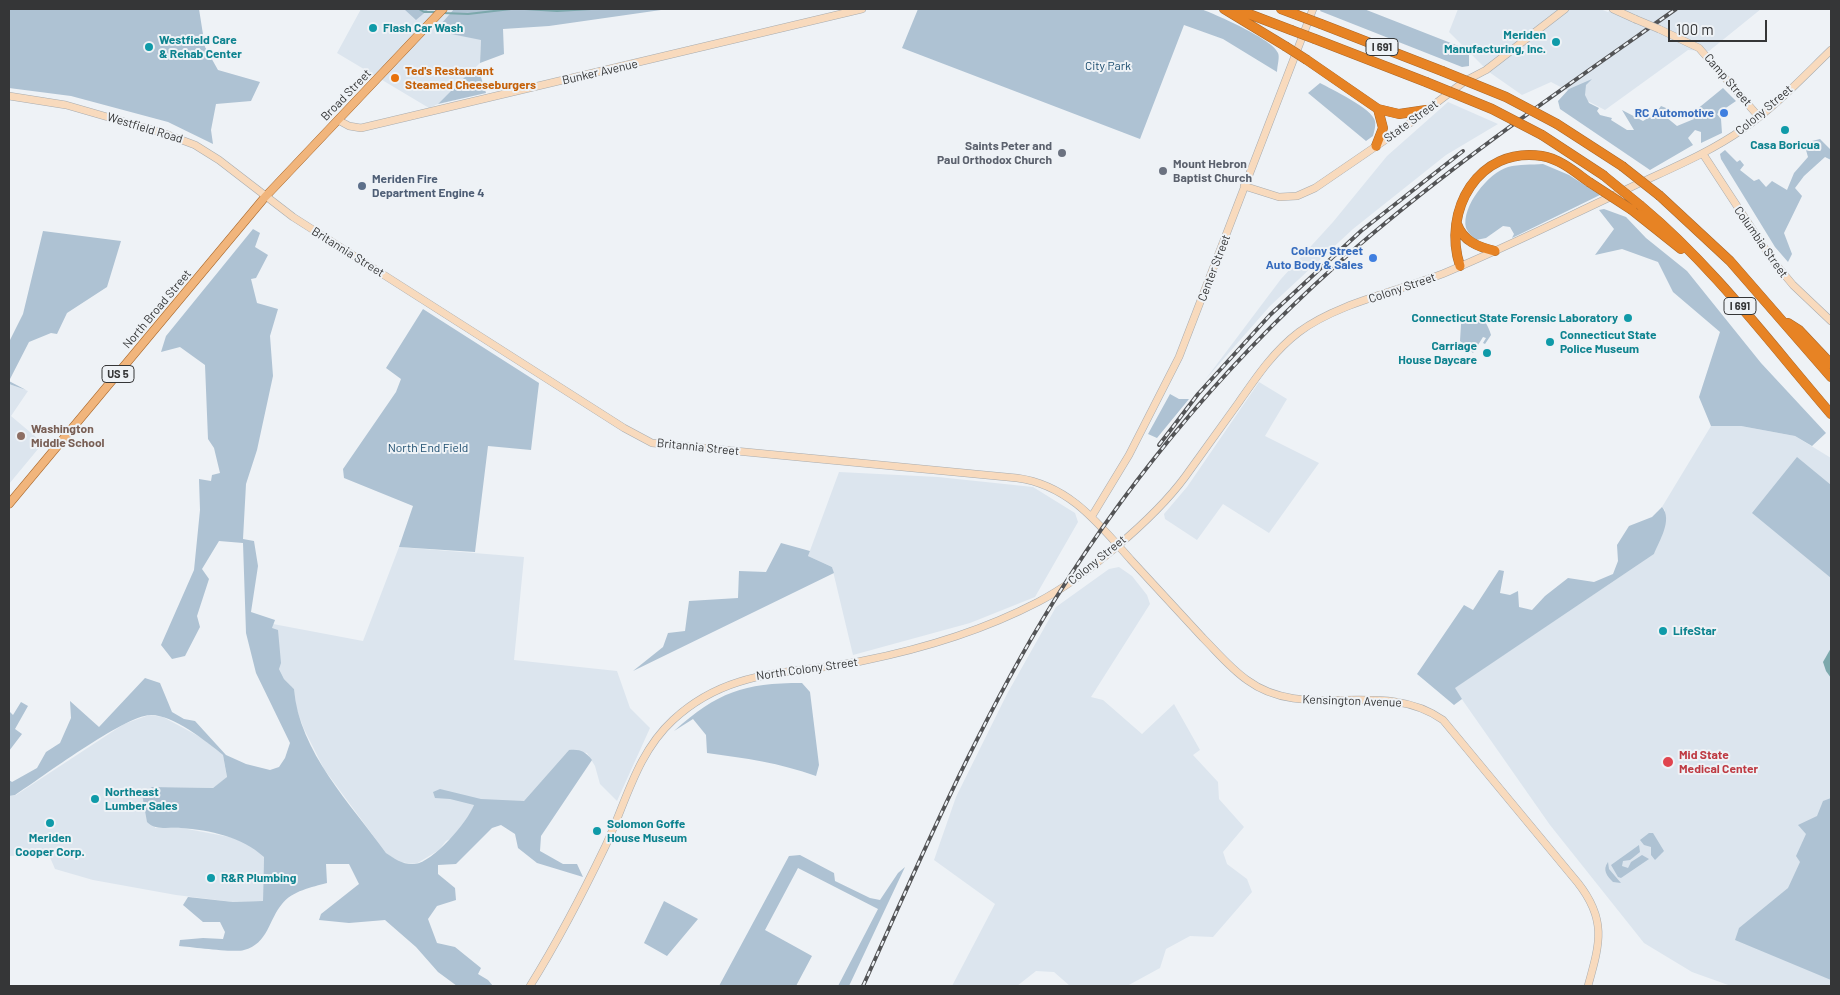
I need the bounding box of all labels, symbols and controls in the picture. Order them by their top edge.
scale bar [1670,10,1769,42]
text: 100 m [1676,20,1714,38]
place label: Flash Car Wash [383,21,463,35]
marker: Flash Car Wash [367,22,379,34]
place label: Meriden Manufacturing, Inc. [1444,28,1546,56]
place label: Westfield Care & Rehab Center [159,33,242,61]
marker: Meriden Manufacturing, Inc. [1550,36,1562,48]
road number: I 691 [1366,38,1398,56]
marker: Westfield Care & Rehab Center [143,41,155,53]
street label: Camp Street [1701,51,1755,109]
street label: Bunker Avenue [561,56,639,88]
park label: City Park [1085,59,1131,73]
place label: Ted's Restaurant Steamed Cheeseburgers [405,64,536,92]
street label: Broad Street [318,66,374,124]
marker: Ted's Restaurant Steamed Cheeseburgers [389,72,401,84]
street label: Colony Street [1732,82,1796,138]
street label: State Street [1381,97,1441,145]
place label: RC Automotive [1635,106,1714,120]
marker: RC Automotive [1718,107,1730,119]
street label: Westfield Road [105,110,185,146]
marker: Casa Boricua [1779,124,1791,136]
place label: Casa Boricua [1750,138,1820,152]
place label: Saints Peter and Paul Orthodox Church [937,139,1052,167]
marker: Saints Peter and Paul Orthodox Church [1056,147,1068,159]
place label: Mount Hebron Baptist Church [1173,157,1252,185]
marker: Mount Hebron Baptist Church [1157,165,1169,177]
place label: Meriden Fire Department Engine 4 [372,172,484,200]
marker: Meriden Fire Department Engine 4 [356,180,368,192]
street label: Columbia Street [1731,204,1791,280]
street label: Britannia Street [309,224,387,280]
street label: Center Street [1195,233,1233,303]
place label: Colony Street Auto Body & Sales [1266,244,1363,272]
marker: Colony Street Auto Body & Sales [1367,252,1379,264]
street label: North Broad Street [120,267,194,351]
street label: Colony Street [1366,270,1438,306]
road number: I 691 [1724,298,1756,314]
place label: Connecticut State Forensic Laboratory [1412,311,1618,325]
marker: Connecticut State Forensic Laboratory [1622,312,1634,324]
place label: Connecticut State Police Museum [1560,328,1657,356]
marker: Connecticut State Police Museum [1544,336,1556,348]
place label: Carriage House Daycare [1398,339,1477,367]
marker: Carriage House Daycare [1481,347,1493,359]
road number: US 5 [102,366,134,382]
place label: Washington Middle School [31,422,105,450]
marker: Washington Middle School [15,430,27,442]
street label: Britannia Street [656,436,740,458]
park label: North End Field [388,441,468,455]
street label: Colony Street [1065,532,1129,588]
place label: LifeStar [1673,624,1716,638]
marker: LifeStar [1657,625,1669,637]
street label: North Colony Street [755,655,859,683]
street label: Kensington Avenue [1302,692,1402,710]
place label: Mid State Medical Center [1679,748,1758,776]
marker: Mid State Medical Center [1661,755,1675,769]
place label: Northeast Lumber Sales [105,785,178,813]
marker: Northeast Lumber Sales [89,793,101,805]
marker: Meriden Cooper Corp. [44,817,56,829]
place label: Solomon Goffe House Museum [607,817,687,845]
marker: Solomon Goffe House Museum [591,825,603,837]
place label: Meriden Cooper Corp. [15,831,85,859]
place label: R&R Plumbing [221,871,296,885]
marker: R&R Plumbing [205,872,217,884]

